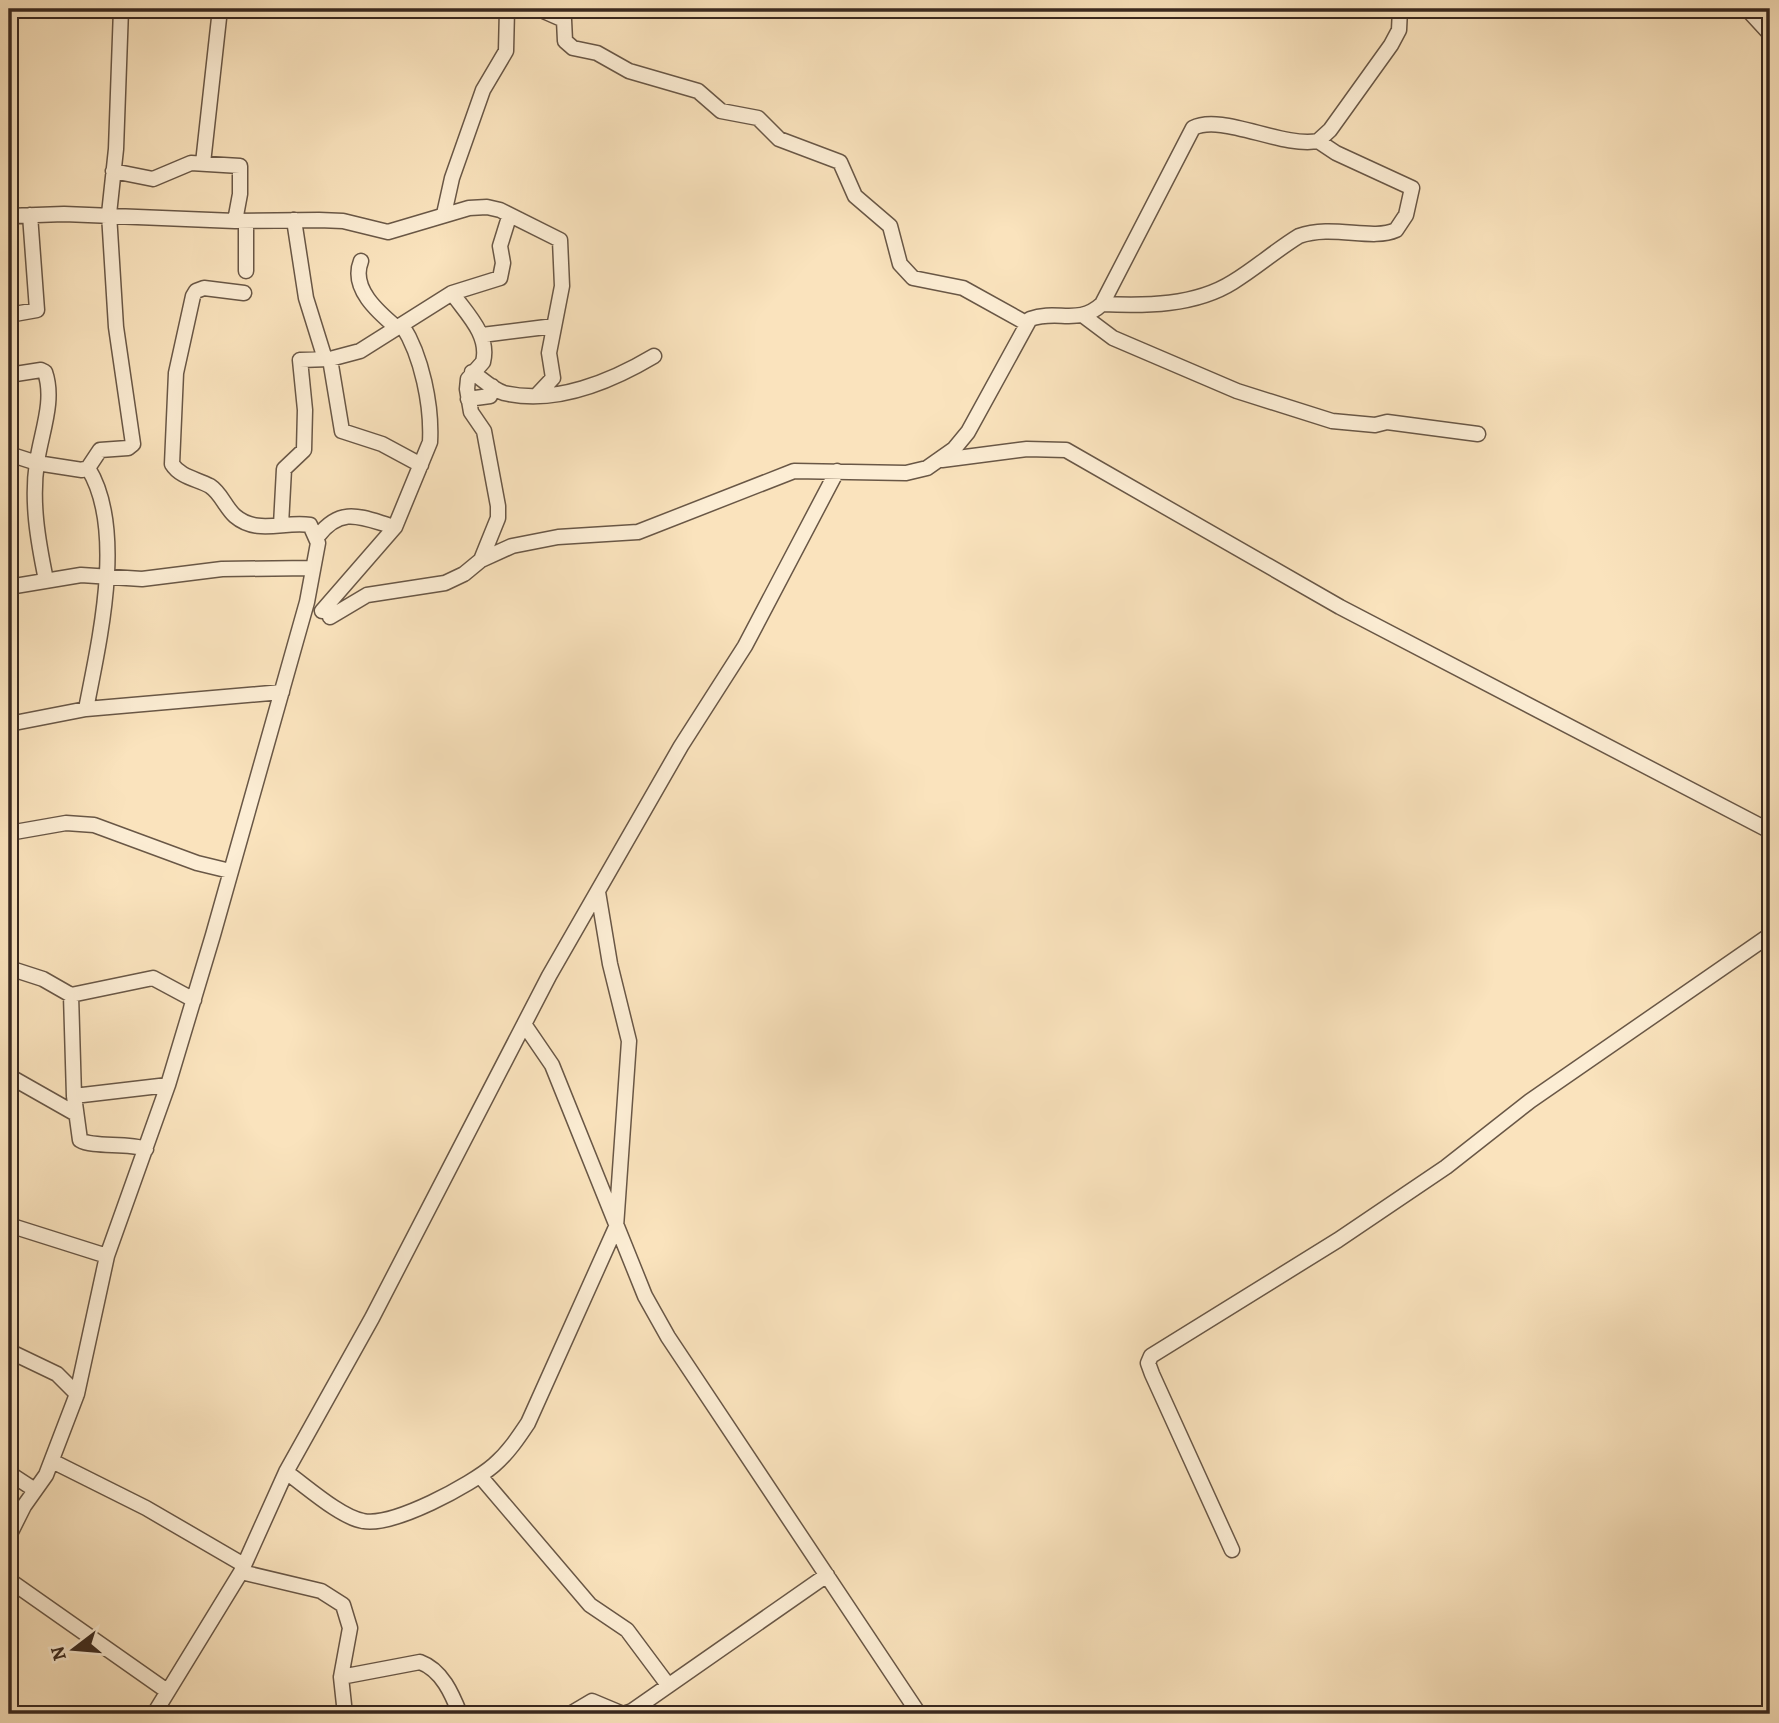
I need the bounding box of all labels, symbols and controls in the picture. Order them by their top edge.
north arrow [38,1614,108,1684]
text: N [44,1643,73,1664]

